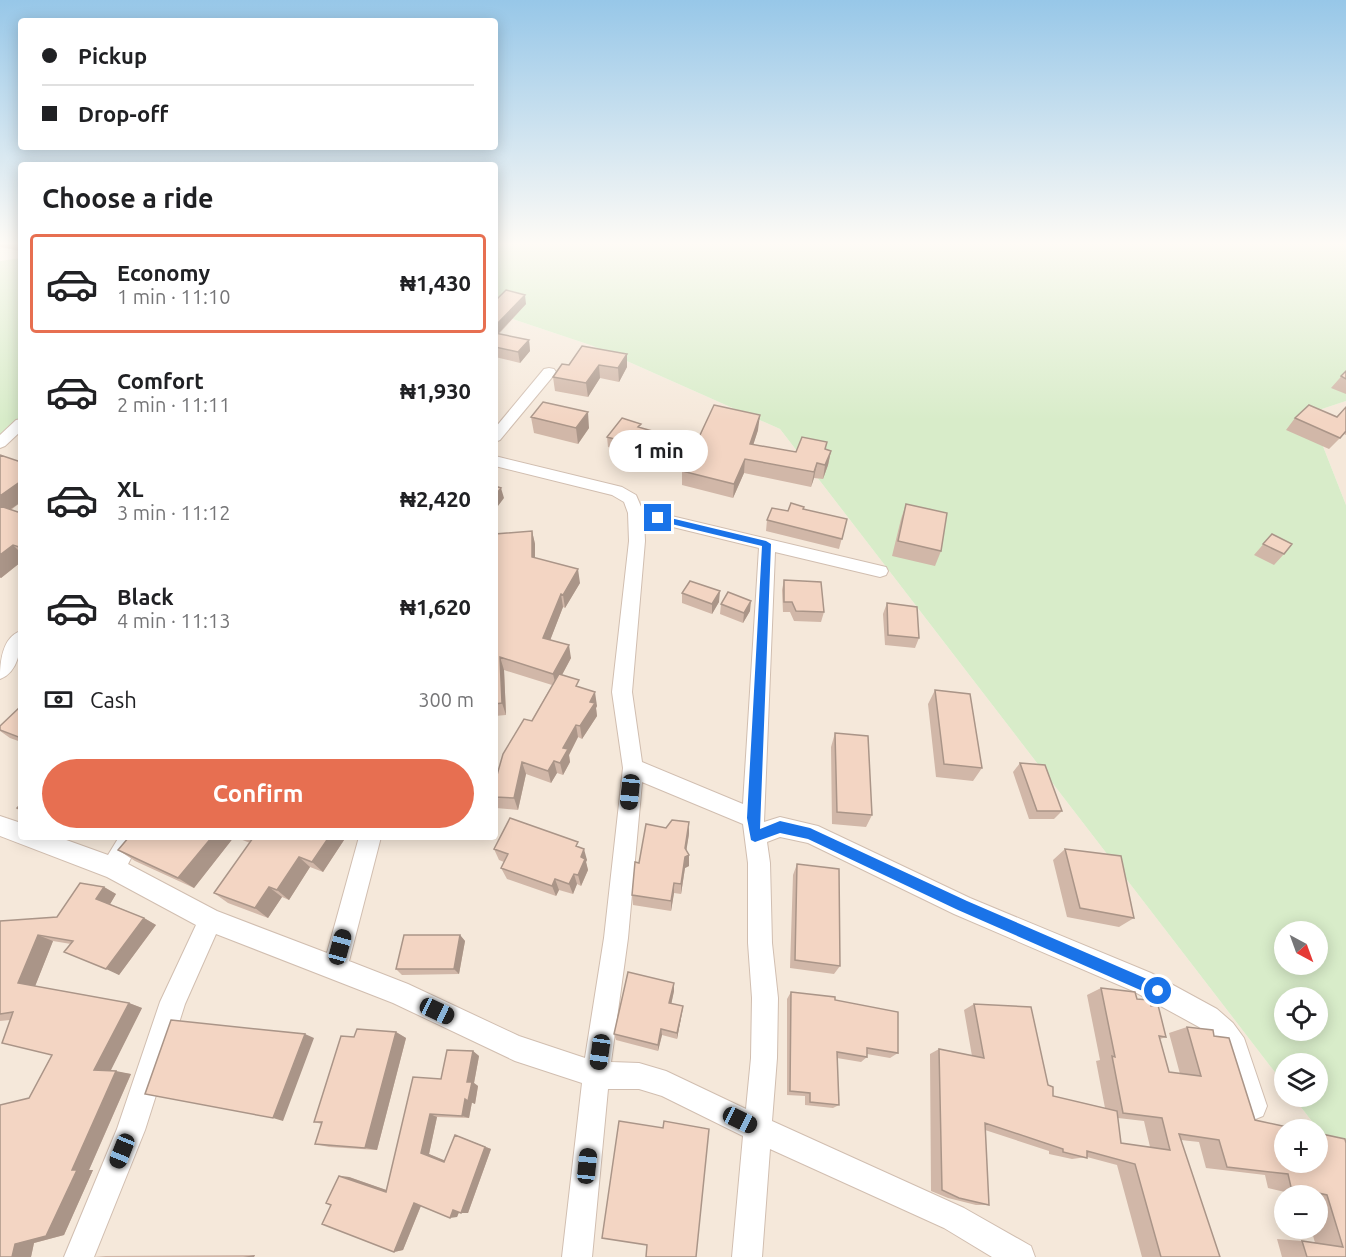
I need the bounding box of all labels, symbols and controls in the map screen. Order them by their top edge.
text: Pickup [78,43,147,68]
text: Drop-off [78,101,168,126]
text: Choose a ride [42,183,214,213]
icon: car [45,257,99,311]
text: Economy [117,260,210,285]
text: ₦1,430 [400,270,471,295]
text: 1 min · 11:10 [117,285,231,308]
icon: car [45,365,99,419]
text: Comfort [117,368,204,393]
text: ₦1,930 [400,378,471,403]
text: 2 min · 11:11 [117,393,231,416]
callout: 1 min [608,431,708,473]
text: 1 min [633,439,684,462]
icon: car [45,473,99,527]
text: XL [117,476,144,501]
text: ₦2,420 [400,486,471,511]
text: 3 min · 11:12 [117,501,231,524]
route end [644,504,671,531]
icon: car [45,581,99,635]
text: Black [117,584,174,609]
text: ₦1,620 [400,594,471,619]
text: 4 min · 11:13 [117,609,231,632]
icon: cash [42,683,75,716]
text: Cash [90,687,137,712]
text: 300 m [418,688,474,711]
button: Confirm [42,759,474,828]
car [619,773,641,811]
north arrow [1274,921,1328,975]
map controls [1274,921,1328,1239]
car [327,927,353,967]
route start [1144,977,1171,1004]
button: locate [1274,987,1328,1041]
car [417,995,457,1027]
car [589,1033,611,1071]
button: layers [1274,1053,1328,1107]
car [720,1104,760,1136]
button: + [1274,1119,1328,1173]
car [107,1131,137,1171]
car [576,1147,598,1185]
button: − [1274,1185,1328,1239]

